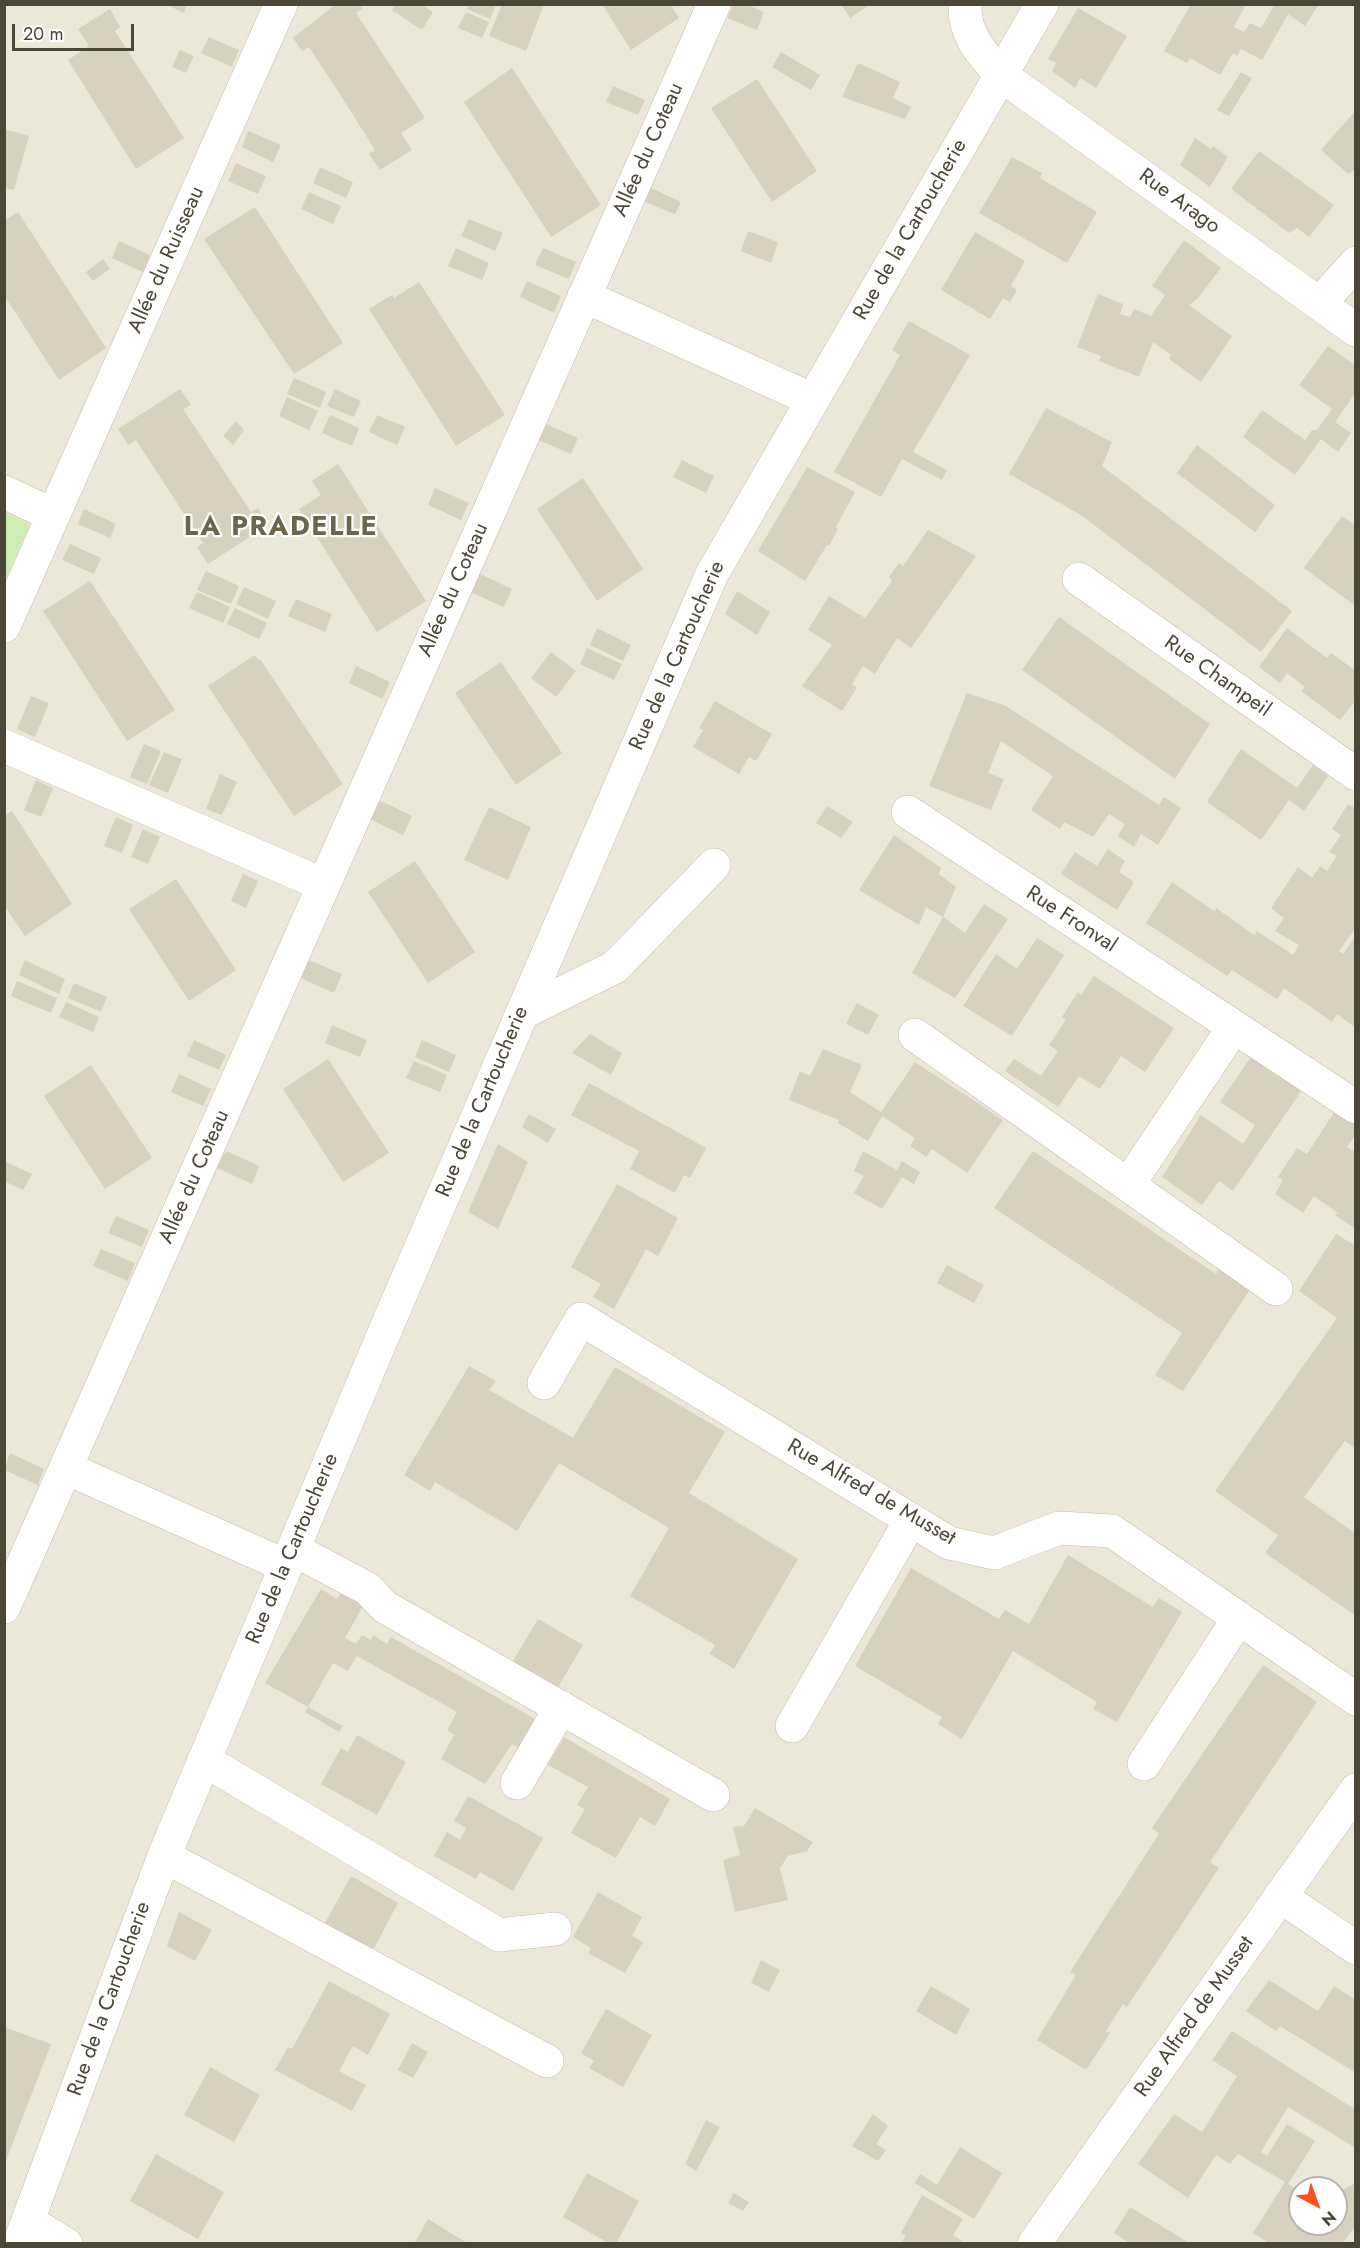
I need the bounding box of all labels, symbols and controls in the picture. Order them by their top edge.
scale bar [15,12,136,50]
text: 20 m [23,21,63,47]
street label: Allée du Coteau [608,79,690,221]
street label: Rue de la Cartoucherie [849,135,973,325]
street label: Rue Arago [1133,164,1225,240]
street label: Allée du Ruisseau [123,183,211,337]
district label: LA PRADELLE [184,512,378,544]
street label: Allée du Coteau [413,519,495,661]
street label: Rue de la Cartoucherie [625,557,731,755]
street label: Rue Champeil [1159,631,1275,723]
street label: Rue Fronval [1021,881,1121,959]
street label: Rue de la Cartoucherie [431,1003,535,1201]
street label: Allée du Coteau [154,1106,236,1248]
street label: Rue Alfred de Musset [782,1434,960,1552]
street label: Rue de la Cartoucherie [241,1450,345,1648]
street label: Rue de la Cartoucherie [63,1898,157,2100]
street label: Rue Alfred de Musset [1130,1932,1260,2102]
north arrow [1288,2176,1348,2236]
text: N [1316,2206,1341,2231]

